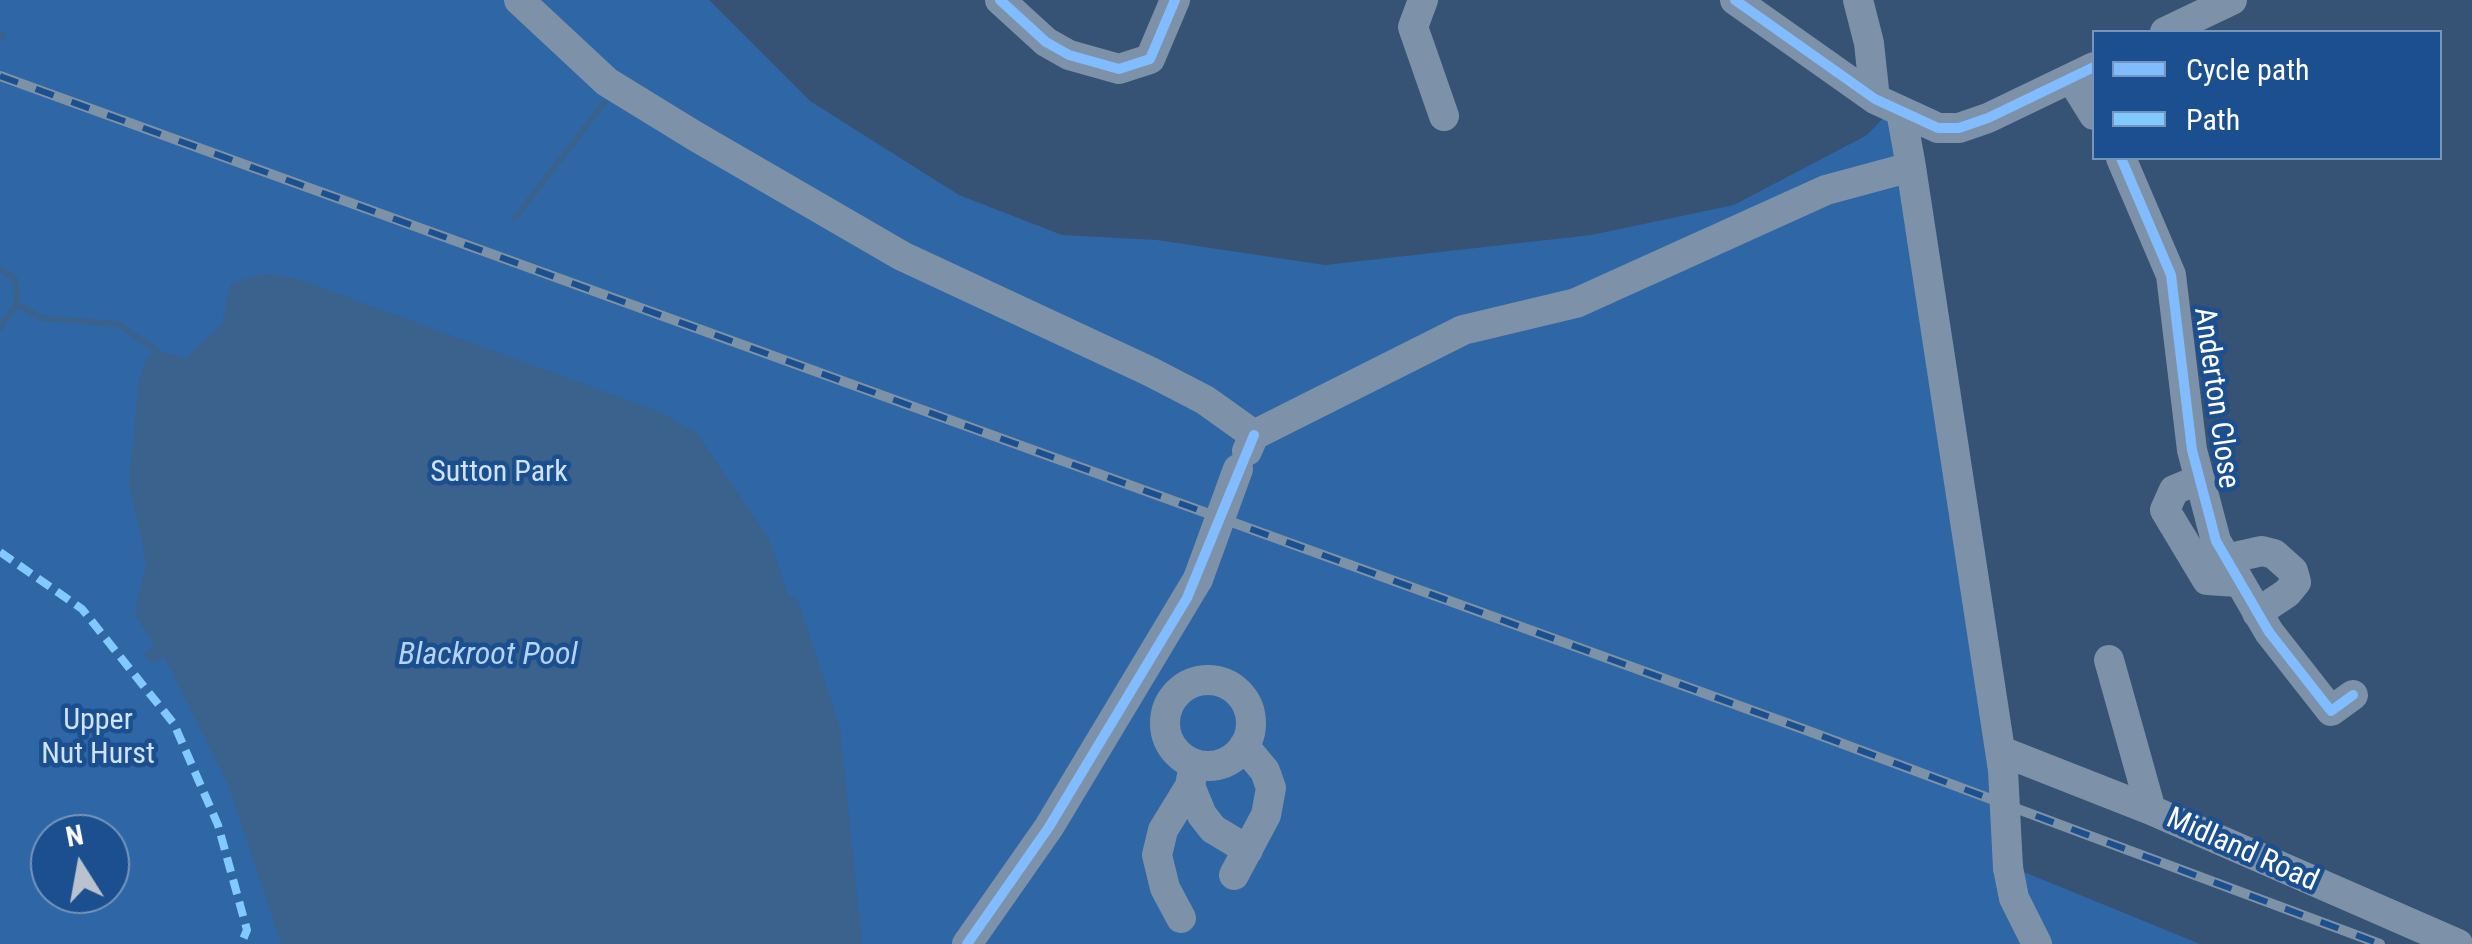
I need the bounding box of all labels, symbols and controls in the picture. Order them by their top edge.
legend [2092,30,2442,160]
text: Cycle path [2186,52,2310,87]
text: Path [2186,102,2240,137]
street label: Anderton Close [2184,305,2246,491]
park label: Sutton Park [430,455,568,491]
water label: Blackroot Pool [398,637,578,675]
park label: Upper Nut Hurst [41,703,155,774]
street label: Midland Road [2161,802,2323,900]
north arrow [30,814,130,914]
text: N [63,818,86,854]

